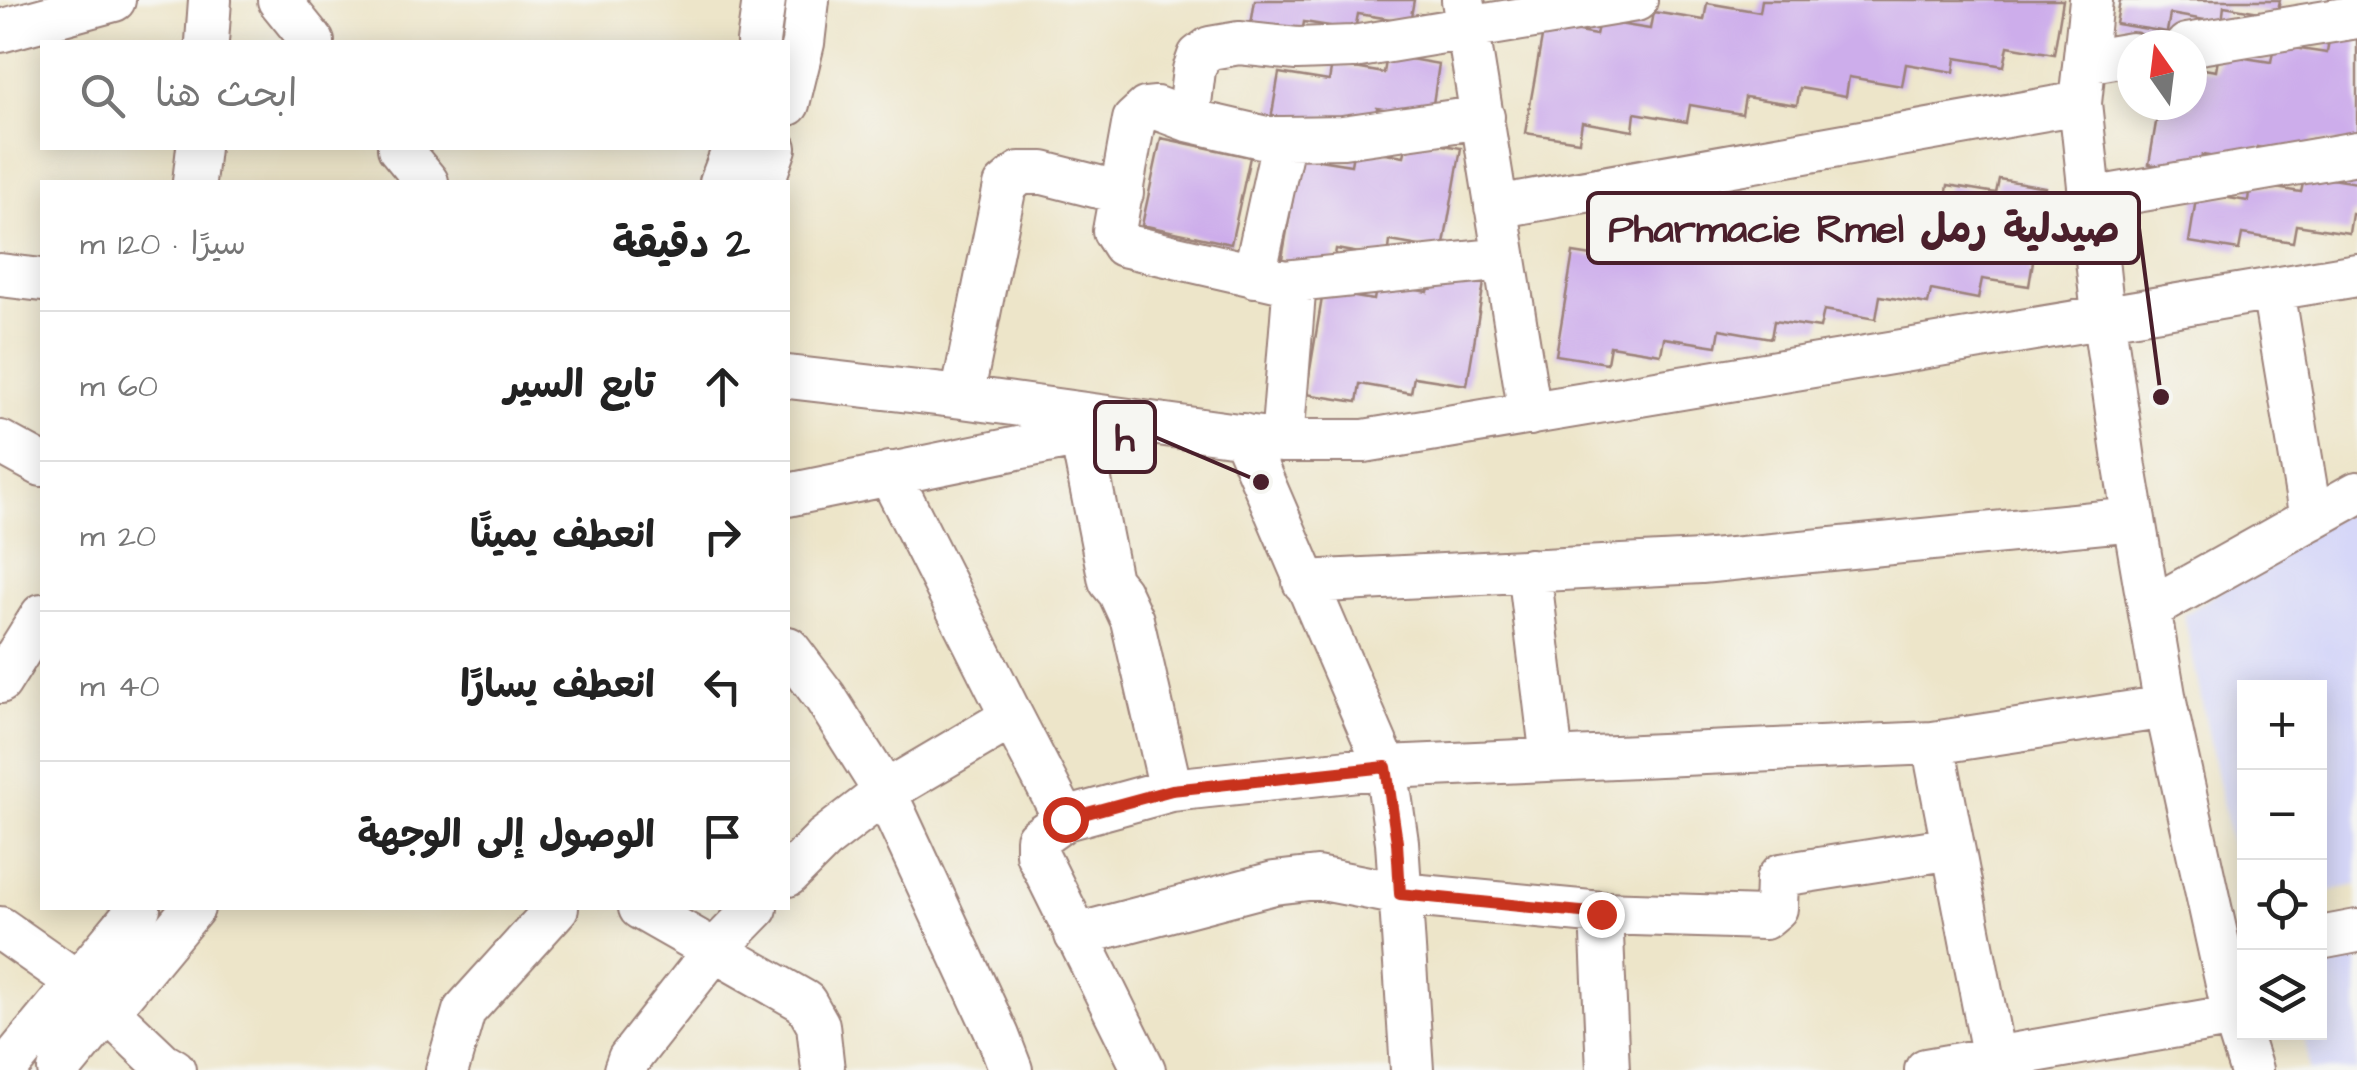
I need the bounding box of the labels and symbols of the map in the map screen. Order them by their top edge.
north arrow [2117,30,2207,120]
callout: Pharmacie Rmel صيدلية رمل [1588,193,2139,263]
text: Pharmacie Rmel صيدلية رمل [1608,203,2120,258]
callout: h [1095,402,1155,472]
text: h [1115,412,1136,467]
route start [1043,797,1089,843]
route end [1579,892,1625,938]

